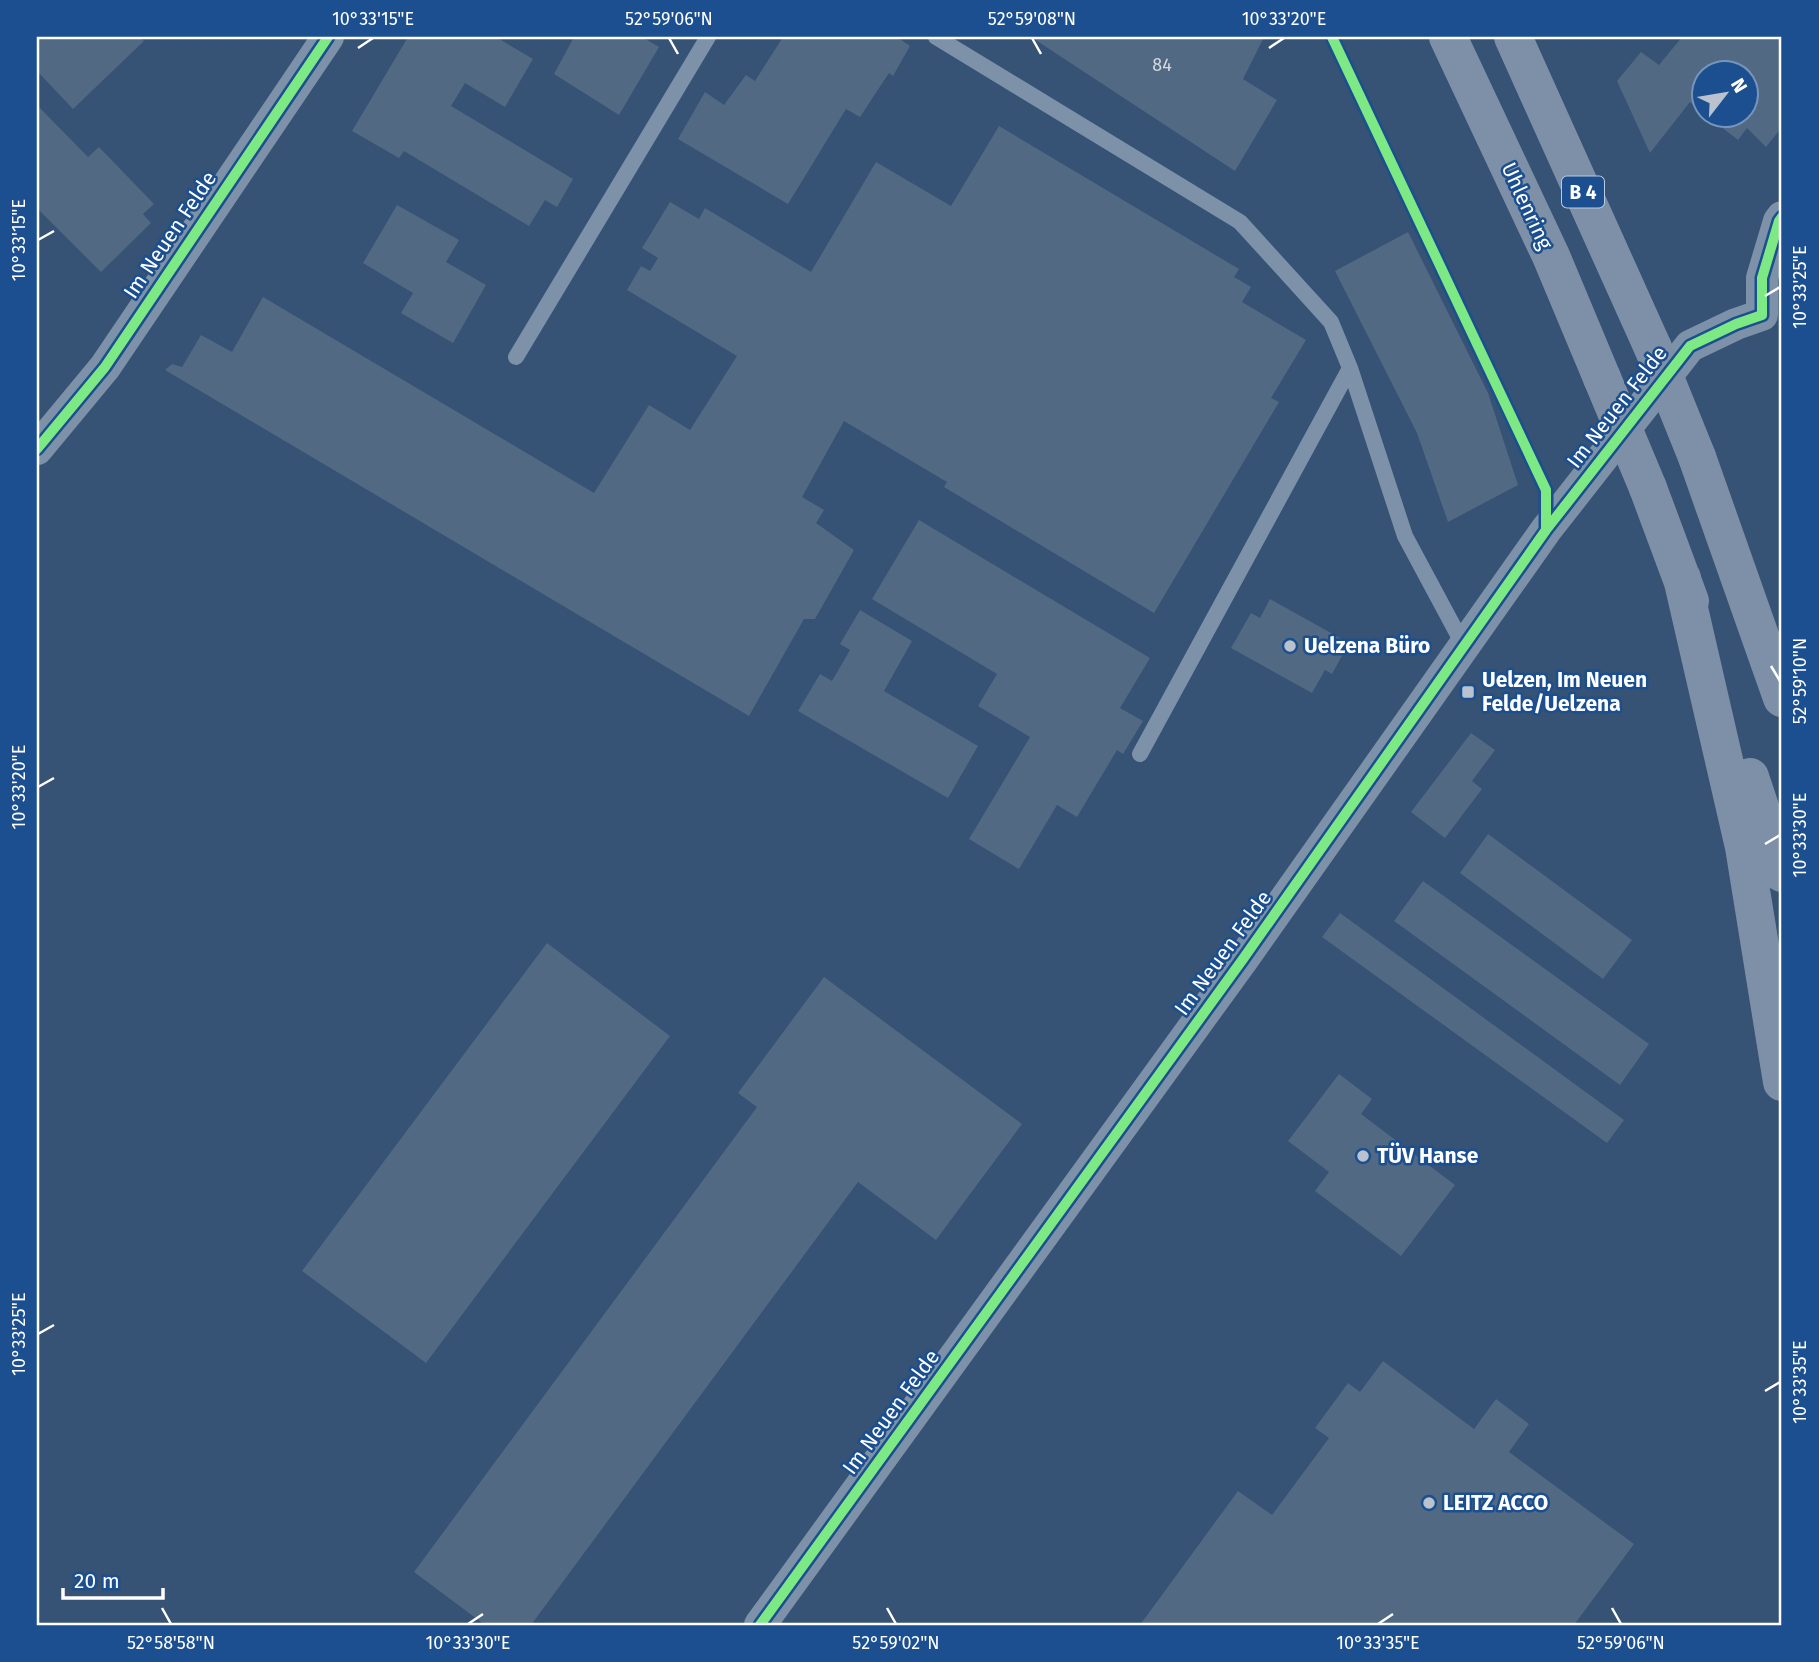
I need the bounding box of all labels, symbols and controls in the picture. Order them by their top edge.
text: 10°33'15"E [332,8,414,30]
text: 52°59'06"N [625,8,713,30]
text: 52°59'08"N [988,8,1076,30]
text: 10°33'20"E [1242,8,1326,30]
house number: 84 [1152,54,1172,76]
north arrow [1689,60,1759,130]
text: N [1726,74,1752,97]
street label: Uhlenring [1496,158,1559,254]
street label: Im Neuen Felde [118,166,222,304]
road number: B 4 [1562,176,1604,208]
text: 10°33'15"E [8,199,30,281]
text: 10°33'25"E [1789,245,1811,329]
street label: Im Neuen Felde [1561,341,1673,473]
place label: Uelzena Büro [1304,633,1430,659]
marker: Uelzena Büro [1282,638,1298,654]
text: 52°59'10"N [1789,638,1811,724]
place label: Uelzen, Im Neuen Felde/Uelzena [1482,667,1647,717]
marker: Uelzen, Im Neuen Felde/Uelzena [1460,684,1476,700]
text: 10°33'20"E [8,745,30,829]
text: 10°33'30"E [1789,793,1811,877]
street label: Im Neuen Felde [1169,885,1277,1021]
place label: TÜV Hanse [1377,1142,1479,1169]
marker: TÜV Hanse [1355,1148,1371,1164]
text: 10°33'25"E [8,1292,30,1376]
text: 10°33'35"E [1789,1340,1811,1424]
street label: Im Neuen Felde [837,1344,945,1480]
place label: LEITZ ACCO [1443,1490,1548,1516]
marker: LEITZ ACCO [1421,1495,1437,1511]
scale bar [63,1557,163,1601]
text: 20 m [74,1568,120,1594]
text: 52°58'58"N [127,1632,215,1654]
text: 10°33'30"E [426,1632,510,1654]
text: 52°59'02"N [852,1632,940,1654]
text: 10°33'35"E [1336,1632,1420,1654]
text: 52°59'06"N [1577,1632,1665,1654]

